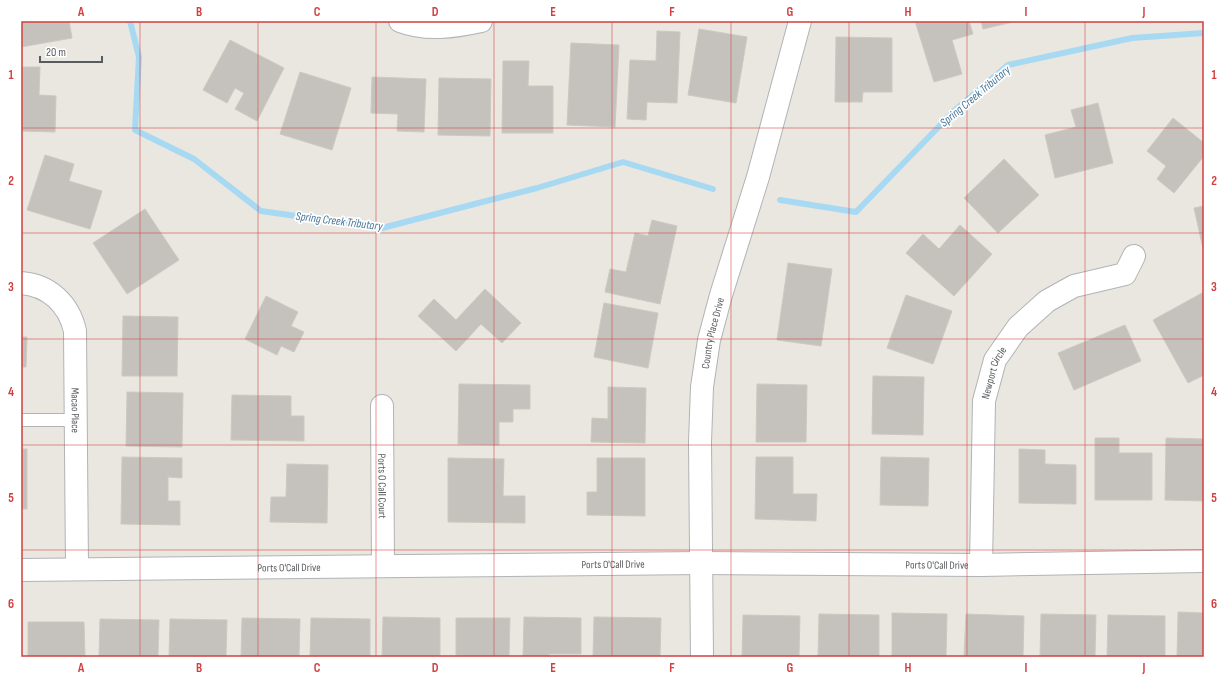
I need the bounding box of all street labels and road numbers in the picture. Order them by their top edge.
street label: Country Place Drive [699,296,727,370]
street label: Newport Circle [979,344,1009,400]
street label: Macao Place [68,388,82,433]
street label: Ports O Call Court [375,453,389,519]
street label: Ports O'Call Drive [581,558,645,571]
street label: Ports O'Call Drive [905,558,969,572]
street label: Ports O'Call Drive [257,561,321,575]

